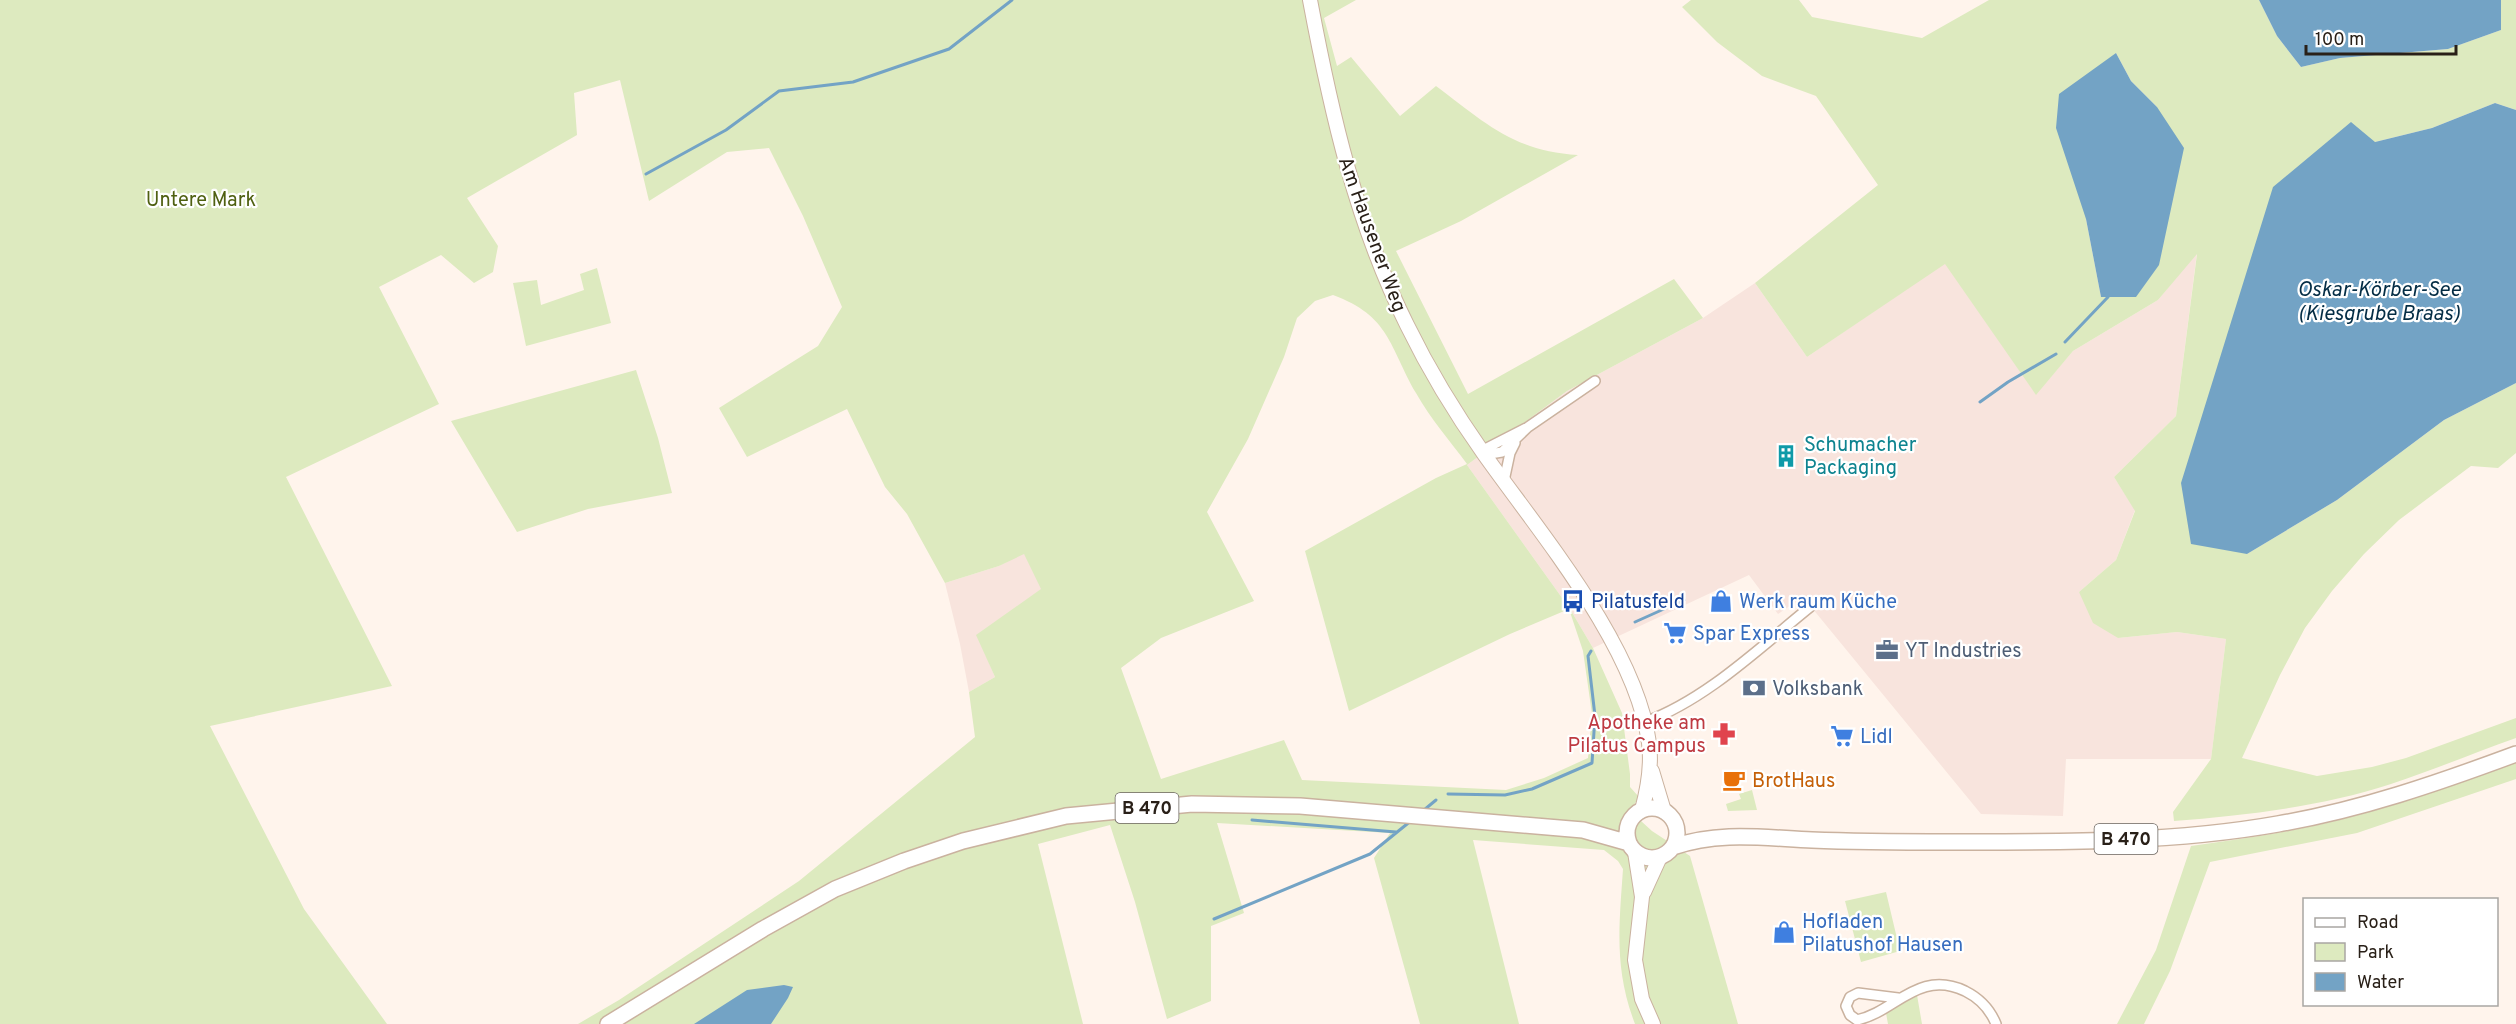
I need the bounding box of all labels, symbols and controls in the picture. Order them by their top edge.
scale bar [2306,18,2456,56]
text: 100 m [2315,29,2364,52]
street label: Am Hausener Weg [1331,153,1411,316]
park label: Untere Mark [146,188,256,214]
water label: Oskar-Körber-See (Kiesgrube Braas) [2297,277,2462,328]
place label: Schumacher Packaging [1804,433,1917,482]
building icon: Schumacher Packaging [1773,443,1799,469]
bus stop icon: Pilatusfeld [1560,588,1586,614]
shop icon: Werk raum Küche [1708,588,1734,614]
place label: Pilatusfeld [1591,590,1685,616]
place label: Werk raum Küche [1739,590,1897,616]
supermarket icon: Spar Express [1662,620,1688,646]
place label: Spar Express [1693,622,1810,648]
office icon: YT Industries [1874,637,1900,663]
place label: YT Industries [1905,639,2022,665]
bank icon: Volksbank [1741,675,1767,701]
place label: Volksbank [1772,677,1863,703]
place label: Apotheke am Pilatus Campus [1568,711,1706,760]
pharmacy icon: Apotheke am Pilatus Campus [1711,721,1737,747]
supermarket icon: Lidl [1829,723,1855,749]
place label: Lidl [1860,725,1893,751]
cafe icon: BrotHaus [1721,767,1747,793]
place label: BrotHaus [1752,769,1836,795]
road number: B 470 [1116,793,1178,823]
road number: B 470 [2094,824,2158,854]
legend [2303,898,2498,1006]
place label: Hofladen Pilatushof Hausen [1802,910,1963,959]
text: Road [2357,912,2399,935]
shop icon: Hofladen Pilatushof Hausen [1771,919,1797,945]
text: Park [2357,942,2394,965]
text: Water [2357,972,2404,995]

